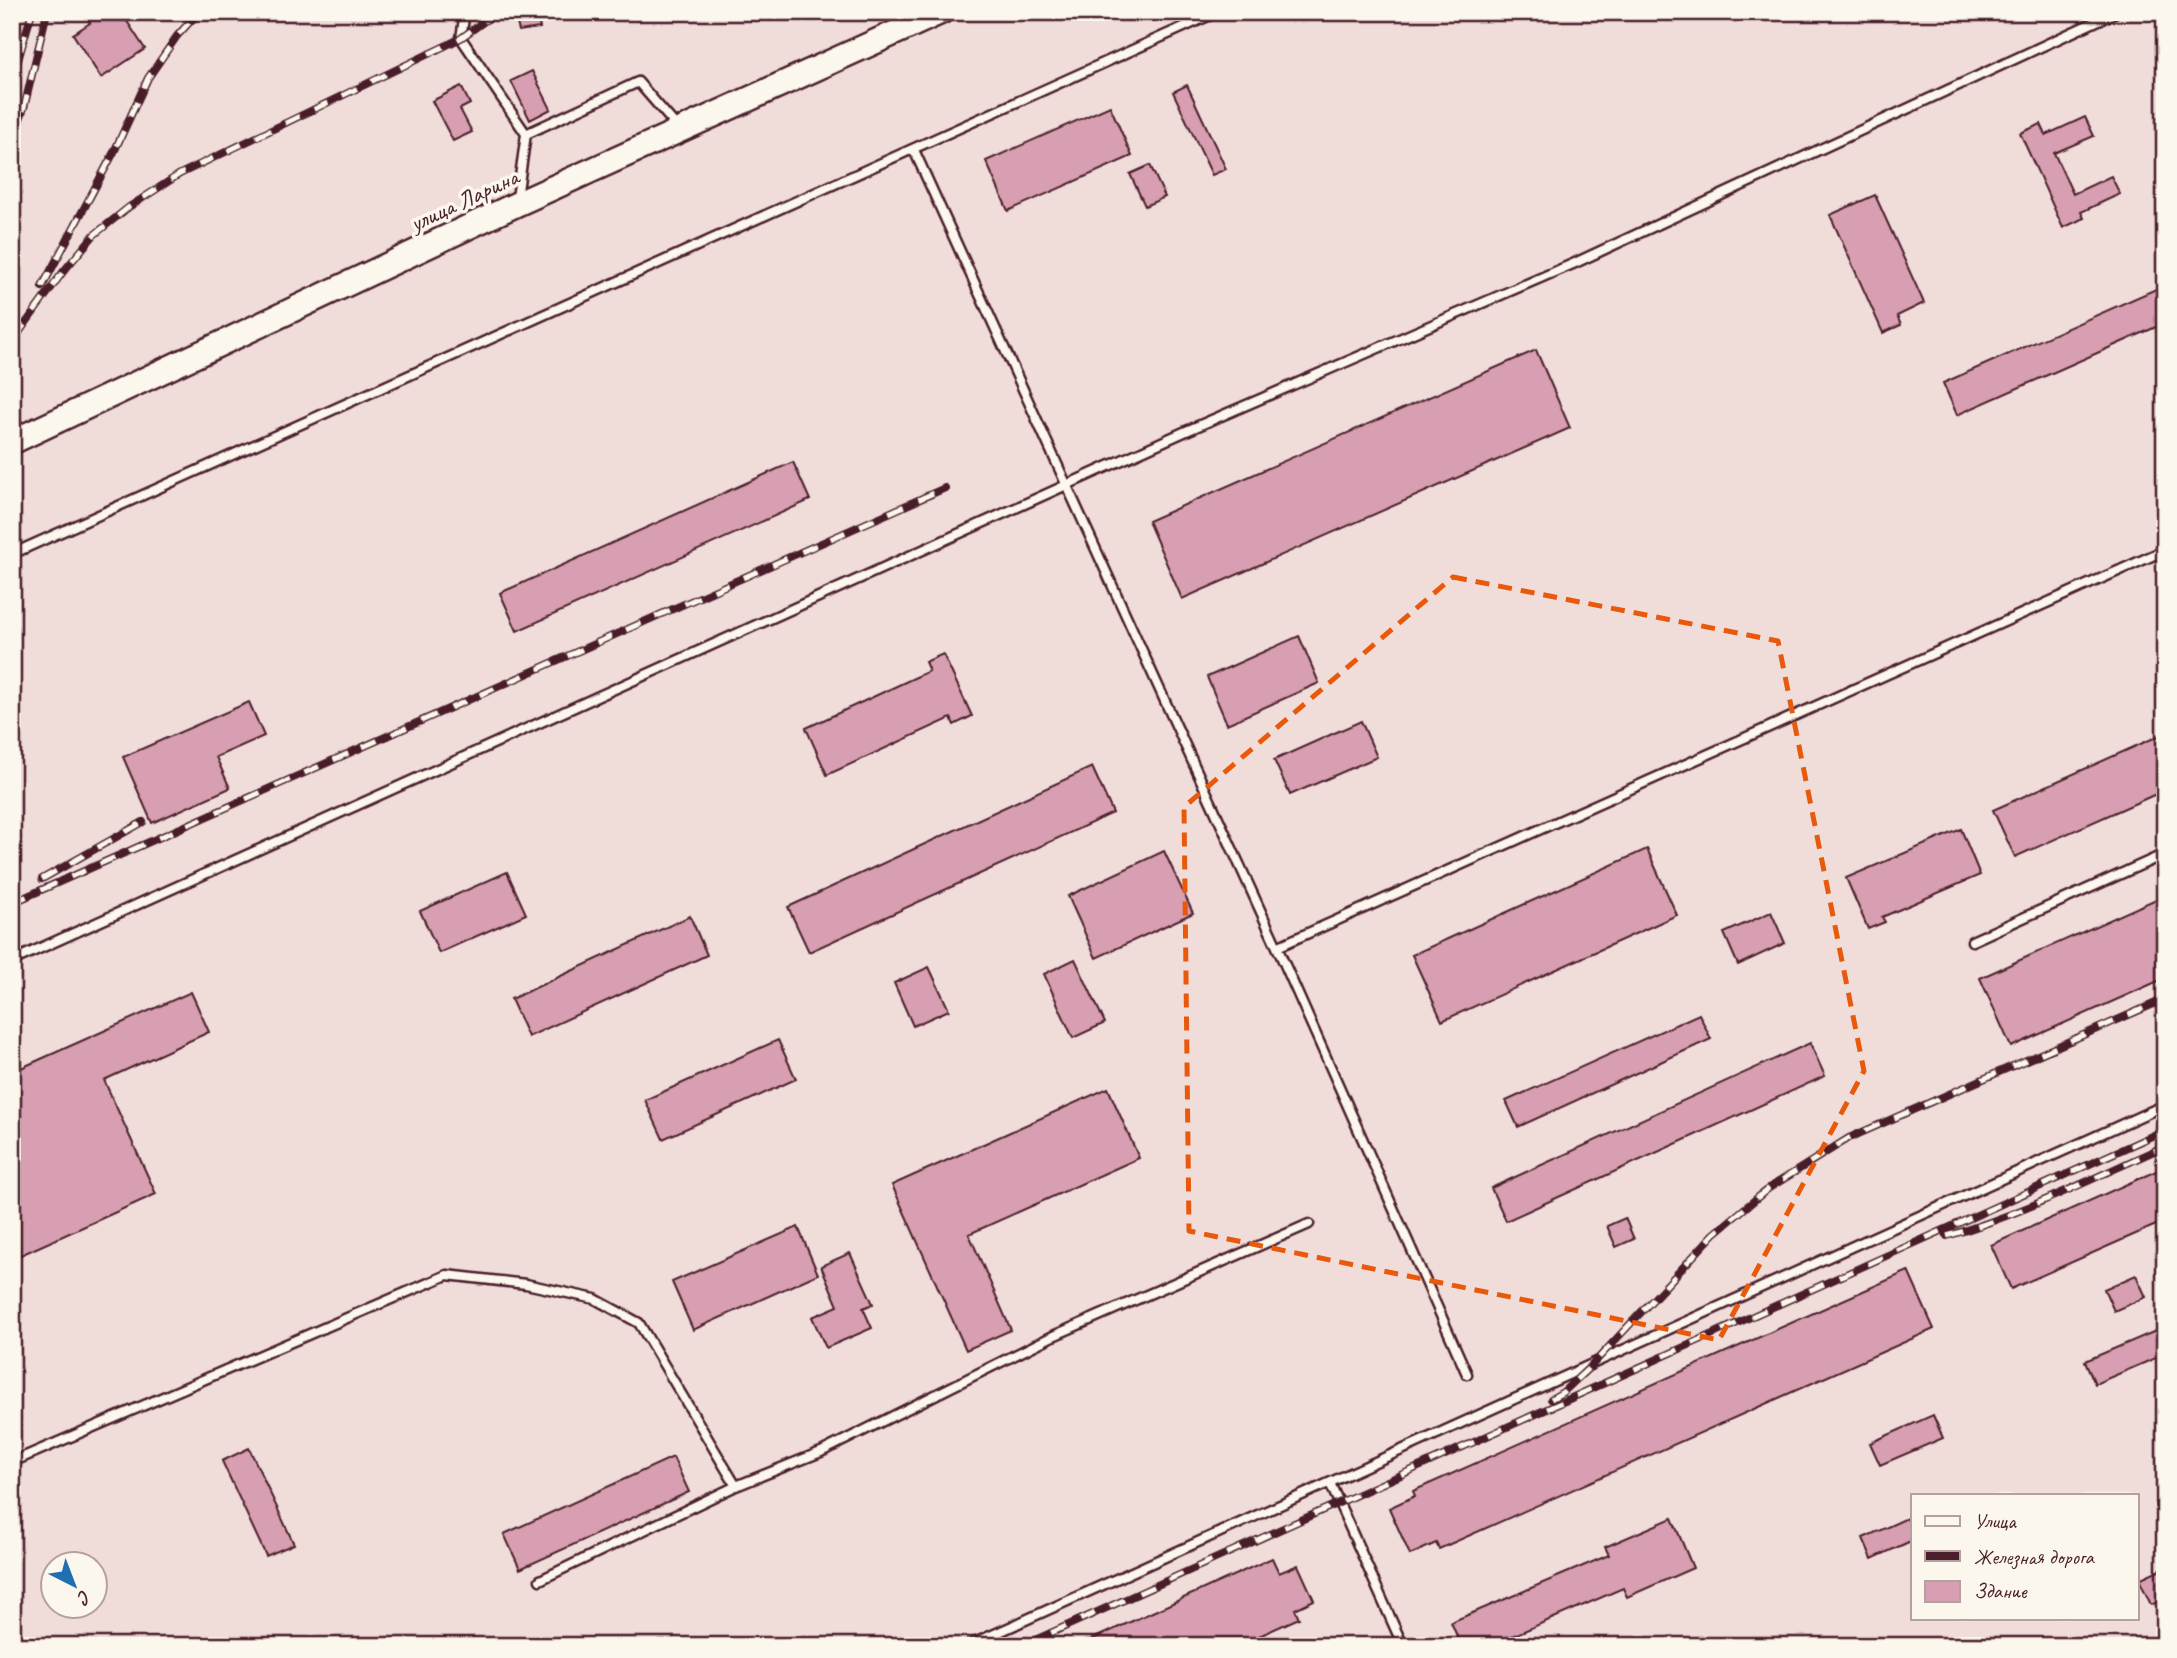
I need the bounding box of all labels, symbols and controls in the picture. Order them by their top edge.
street label: улица Ларина [403,161,525,239]
legend [1911,1494,2138,1620]
text: Улица [1974,1508,2017,1534]
text: Железная дорога [1974,1544,2095,1570]
north arrow [38,1550,108,1620]
text: Здание [1974,1578,2028,1604]
text: С [71,1585,96,1611]

